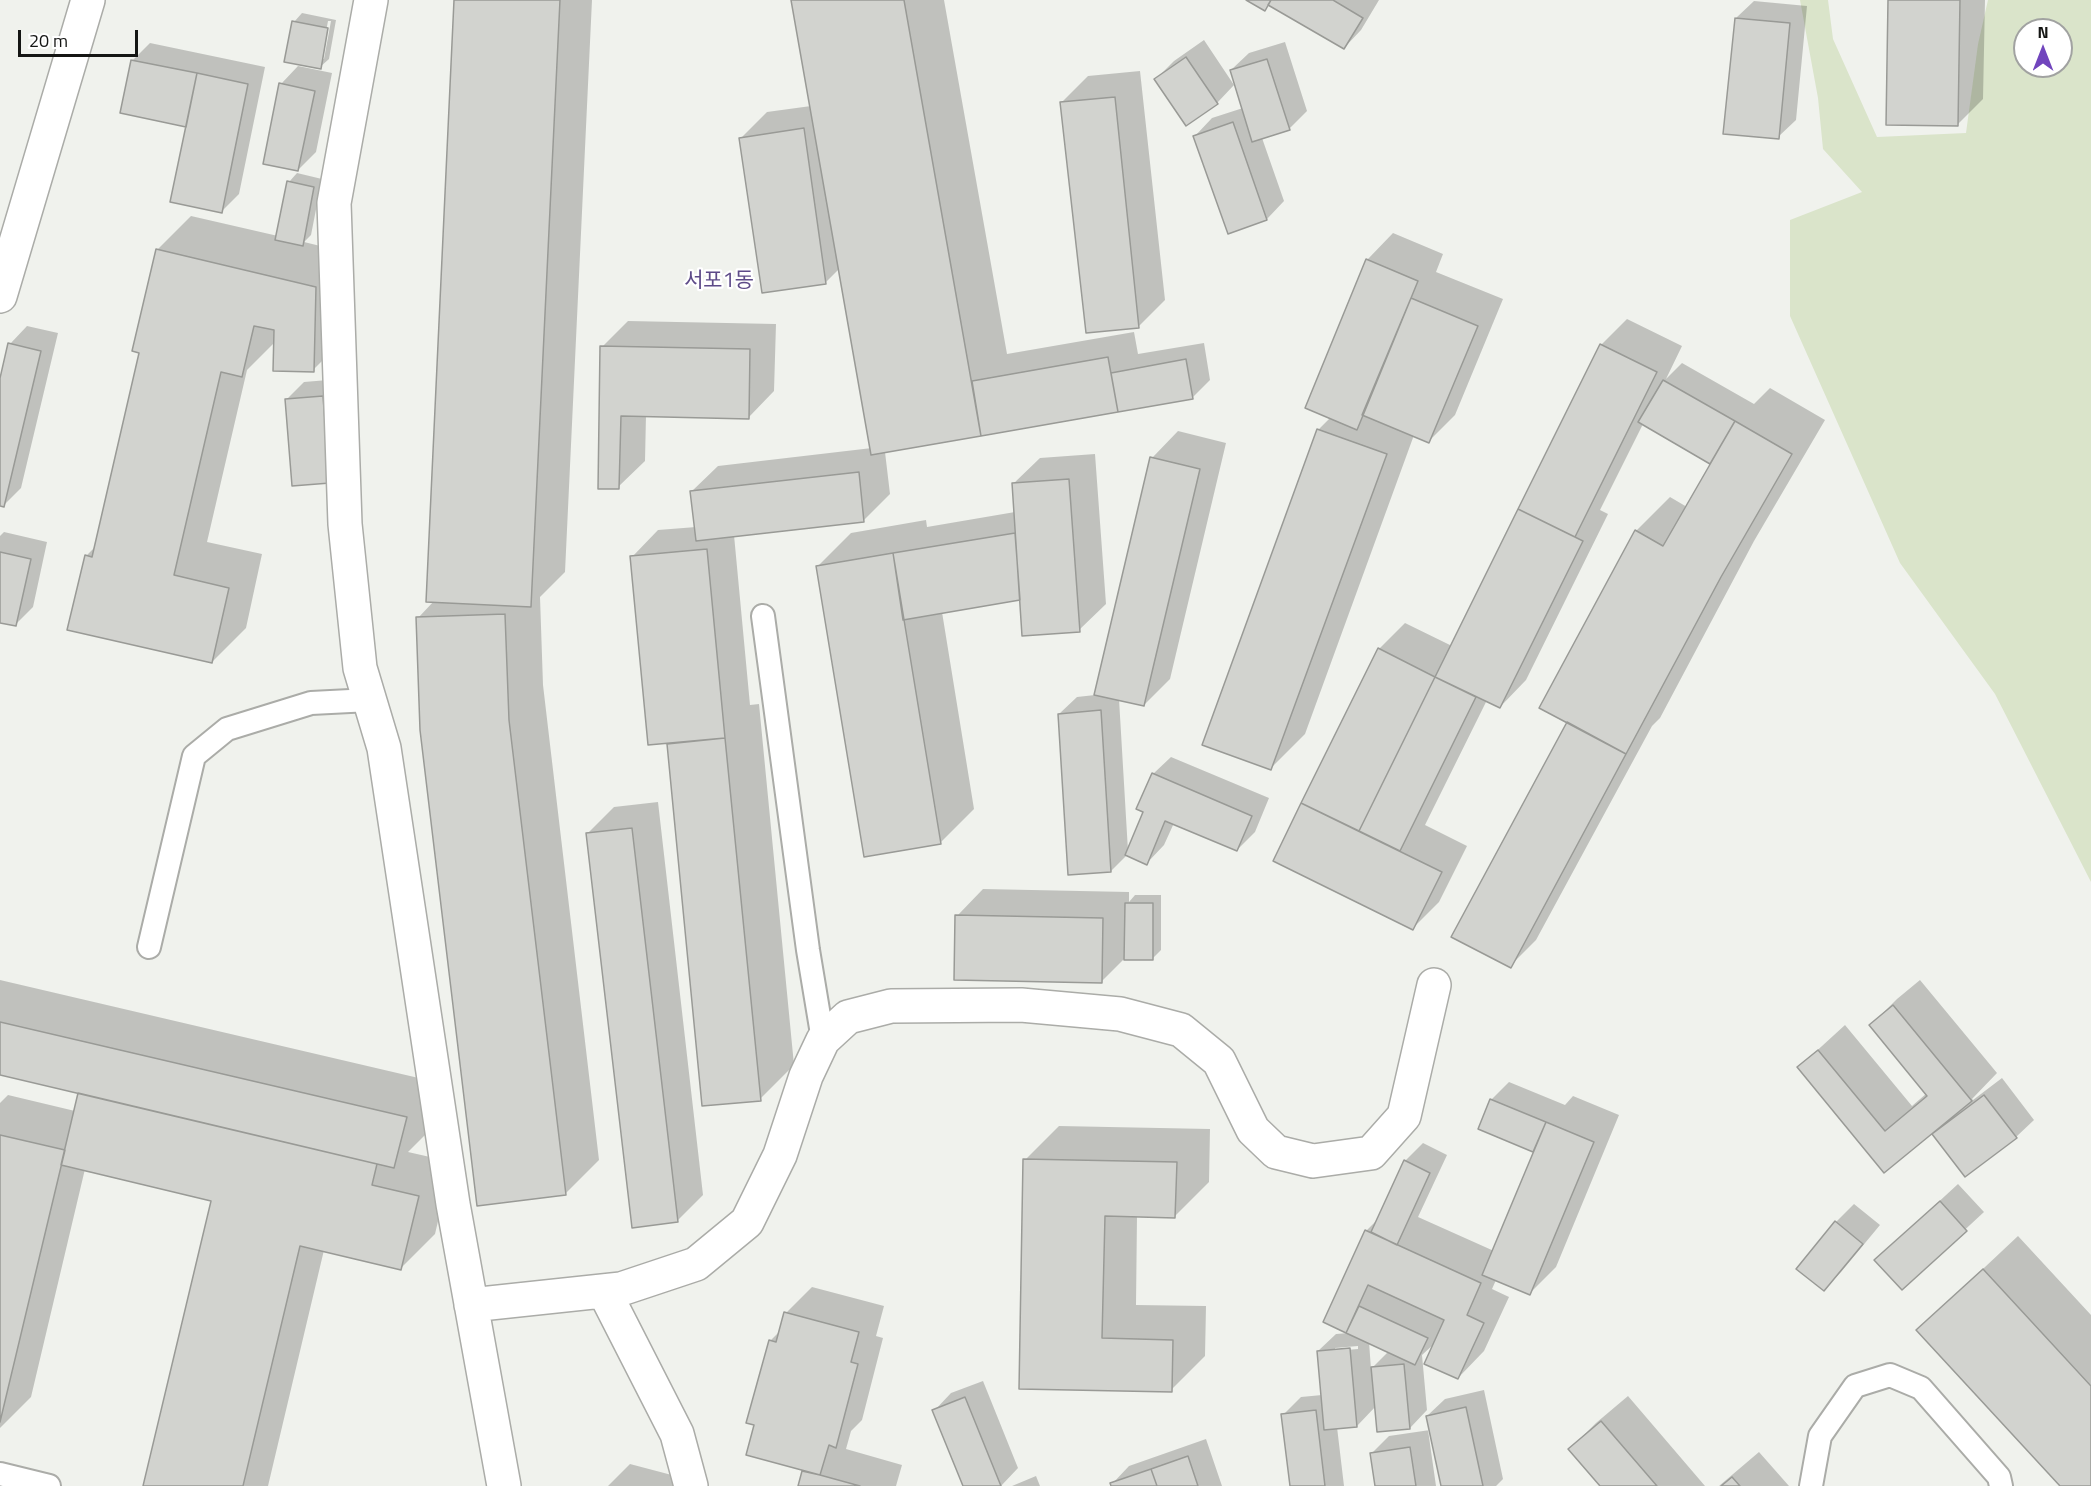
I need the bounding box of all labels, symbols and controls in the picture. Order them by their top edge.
scale bar [21,18,141,56]
north arrow [2013,18,2073,78]
text: N [2037,20,2049,44]
text: 20 m [29,27,68,54]
district label: 서포1동 [684,269,754,295]

